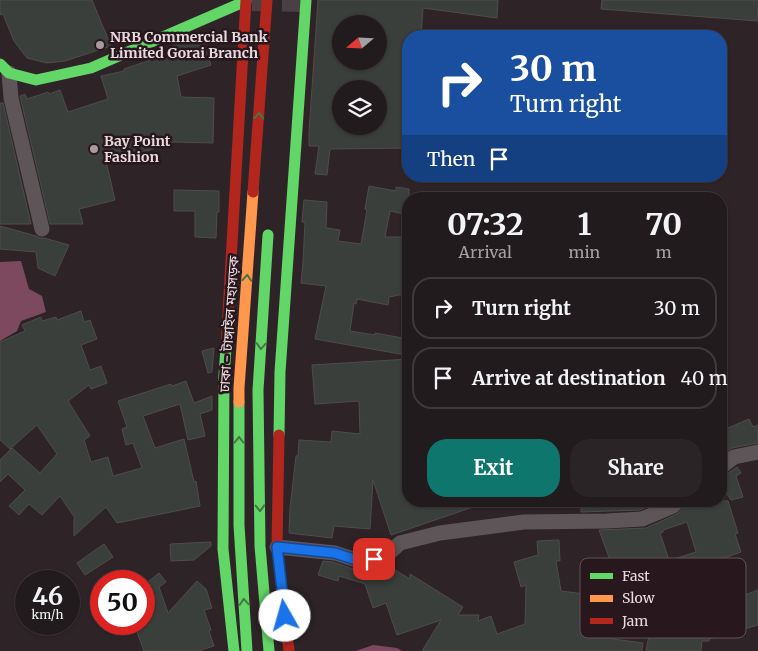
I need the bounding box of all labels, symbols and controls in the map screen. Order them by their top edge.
north arrow [332,15,388,70]
map controls [332,15,387,135]
place label: NRB Commercial Bank Limited Gorai Branch [110,28,269,62]
marker: NRB Commercial Bank Limited Gorai Branch [94,39,106,51]
text: 30 m [510,47,596,91]
icon: right [427,50,492,115]
button: layers [332,80,387,135]
text: Turn right [510,90,621,118]
one-way arrow [253,111,264,119]
place label: Bay Point Fashion [104,132,171,166]
marker: Bay Point Fashion [88,143,100,155]
icon: arrive [485,145,513,173]
text: Then [427,147,475,171]
text: 07:32 [447,205,524,243]
text: 1 [577,205,591,243]
text: 70 [645,205,682,243]
text: Arrival [459,242,512,262]
text: min [569,242,600,262]
text: m [656,242,672,262]
street label: ঢাকা - টাঙ্গাইল মহাসড়ক [215,254,243,394]
one-way arrow [241,274,252,282]
icon: right [429,294,457,322]
text: Turn right [472,296,571,320]
text: 30 m [654,296,700,320]
one-way arrow [256,342,267,350]
icon: arrive [429,364,457,392]
text: Arrive at destination [472,366,666,390]
text: 40 m [681,366,728,390]
one-way arrow [234,436,244,444]
button: Exit [427,439,560,497]
button: Share [570,439,702,497]
one-way arrow [255,504,265,512]
pin [353,538,395,580]
icon: arrive [360,545,388,573]
legend [580,558,746,638]
text: Fast [622,567,650,585]
speed limit sign: 50 [90,570,155,635]
text: 46 [32,580,63,612]
position arrow [258,589,310,641]
text: Slow [622,589,655,607]
one-way arrow [238,598,249,606]
text: km/h [32,607,63,622]
text: Jam [621,612,648,630]

